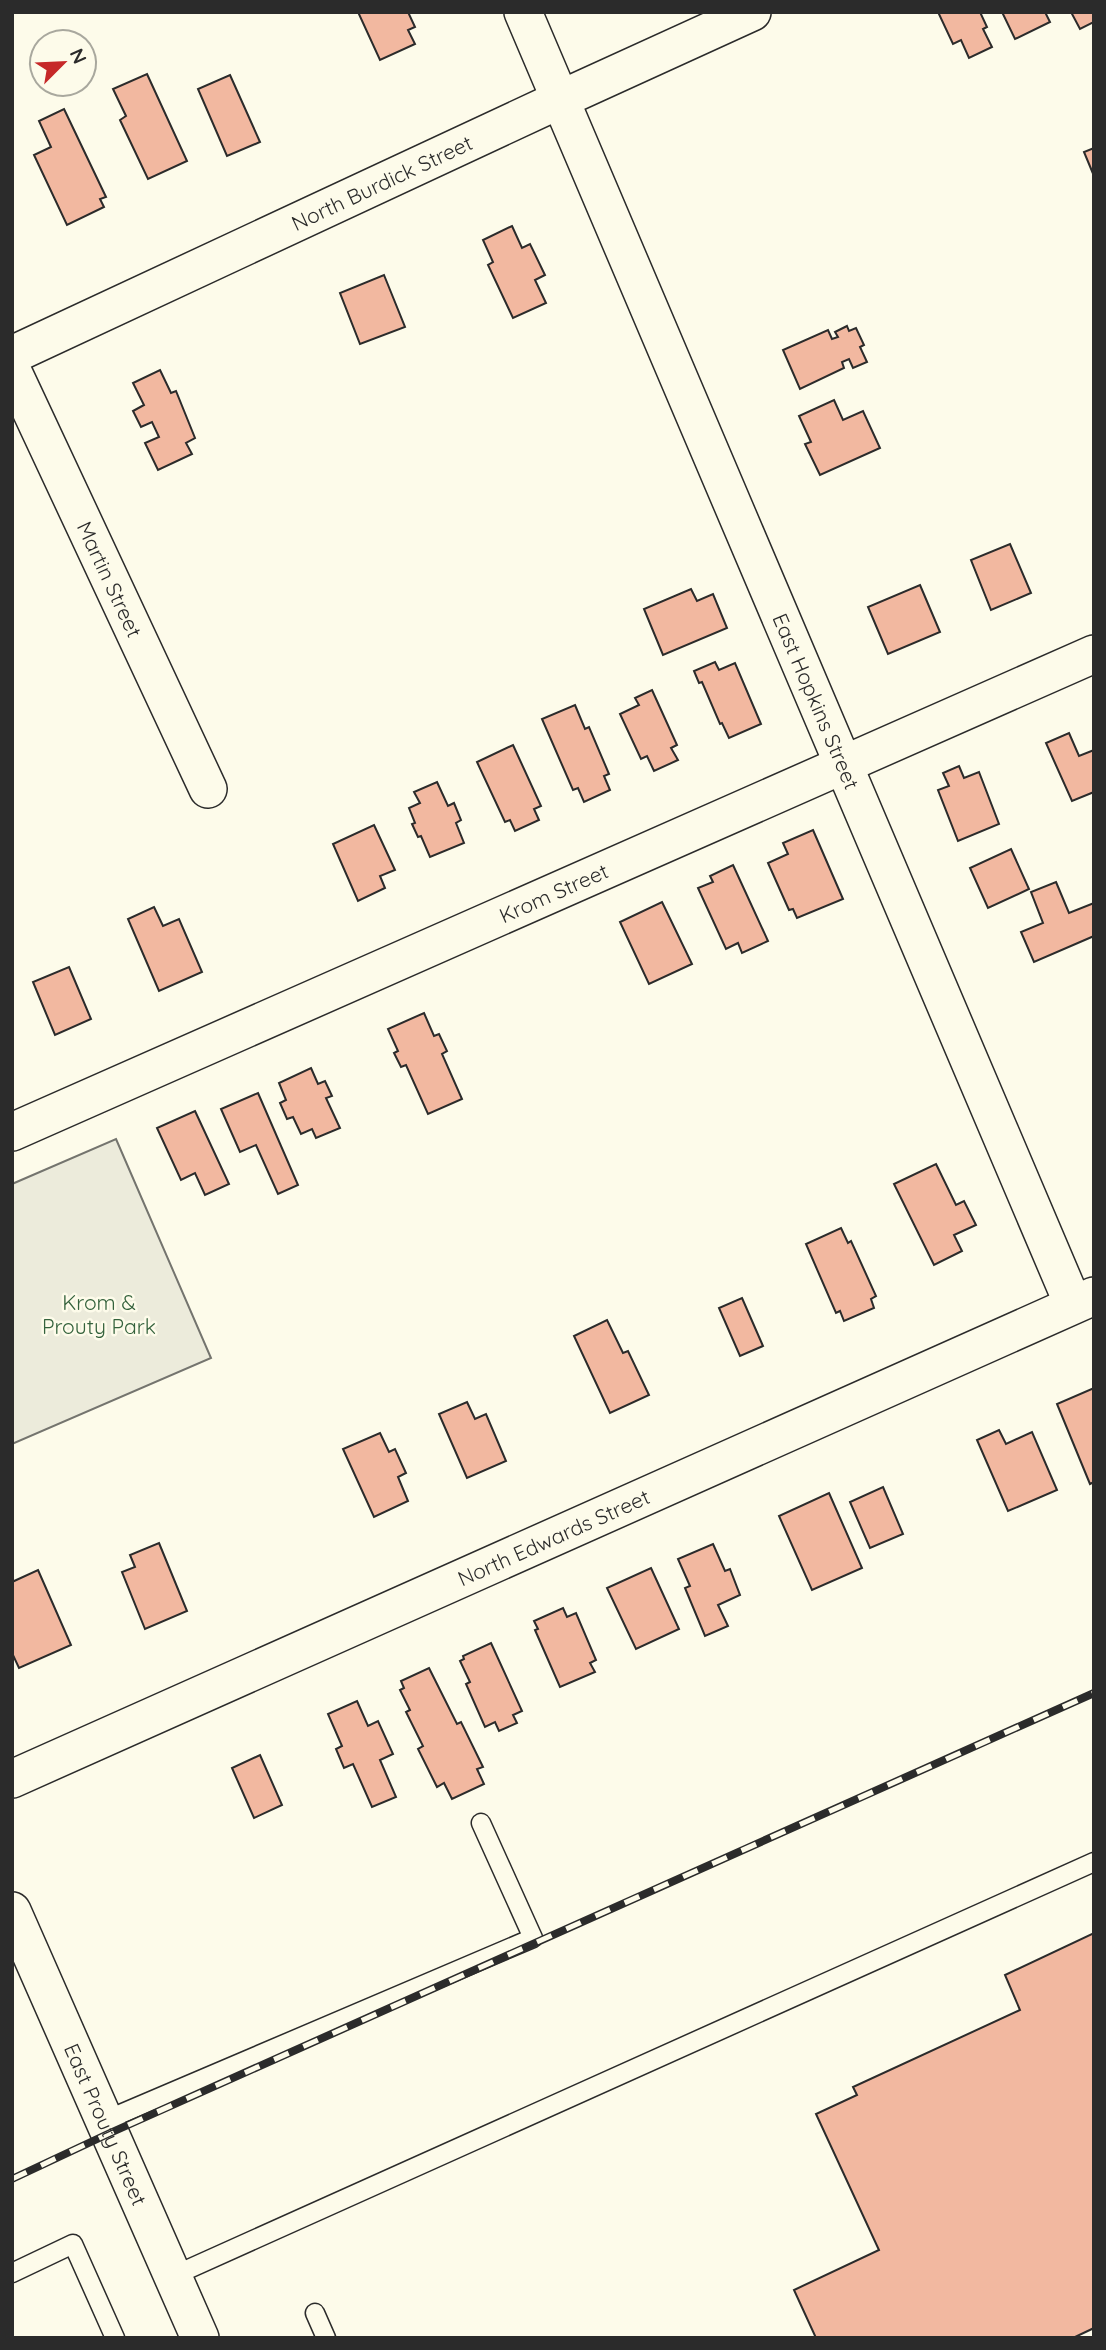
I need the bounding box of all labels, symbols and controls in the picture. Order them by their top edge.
north arrow [28,28,98,98]
text: N [65,45,92,67]
street label: North Burdick Street [287,129,476,236]
street label: Martin Street [72,517,148,641]
street label: East Hopkins Street [767,609,865,793]
street label: Krom Street [495,857,612,928]
park label: Krom & Prouty Park [42,1289,156,1339]
street label: North Edwards Street [453,1483,654,1591]
street label: East Prouty Street [59,2039,153,2209]

